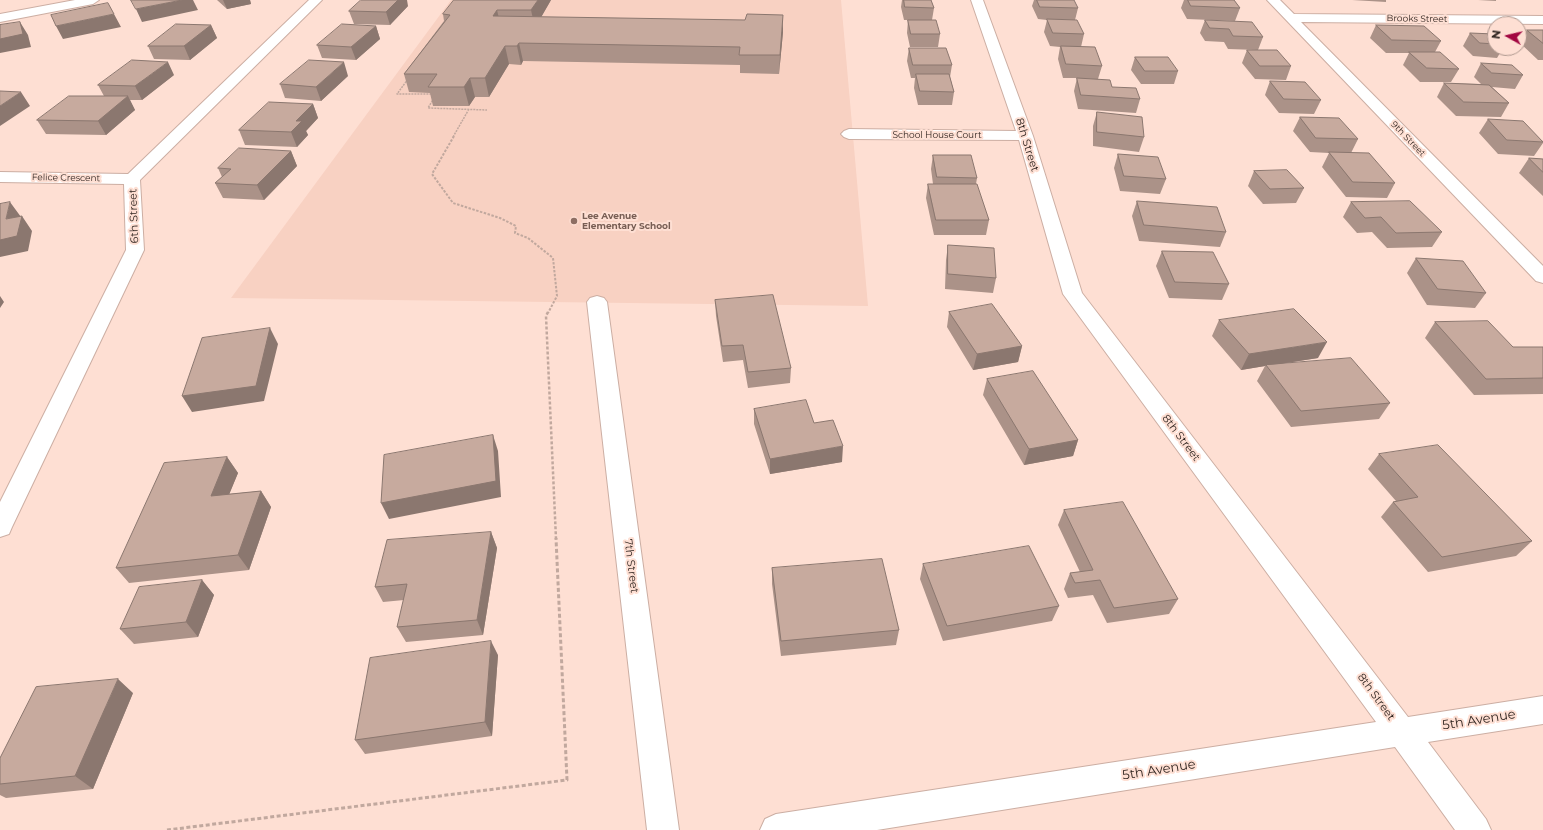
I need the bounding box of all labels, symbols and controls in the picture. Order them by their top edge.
street label: Brooks Street [1387,13,1447,25]
north arrow [1487,16,1527,56]
text: N [1489,29,1504,40]
street label: 8th Street [1013,117,1041,173]
street label: 9th Street [1389,119,1427,159]
street label: School House Court [892,130,982,140]
street label: Felice Crescent [32,172,100,184]
street label: 6th Street [126,188,142,244]
place label: Lee Avenue Elementary School [582,211,671,232]
marker: Lee Avenue Elementary School [569,216,579,226]
street label: 8th Street [1159,412,1203,464]
street label: 7th Street [621,538,641,594]
street label: 8th Street [1354,671,1398,723]
street label: 5th Avenue [1441,707,1517,733]
street label: 5th Avenue [1121,757,1197,783]

